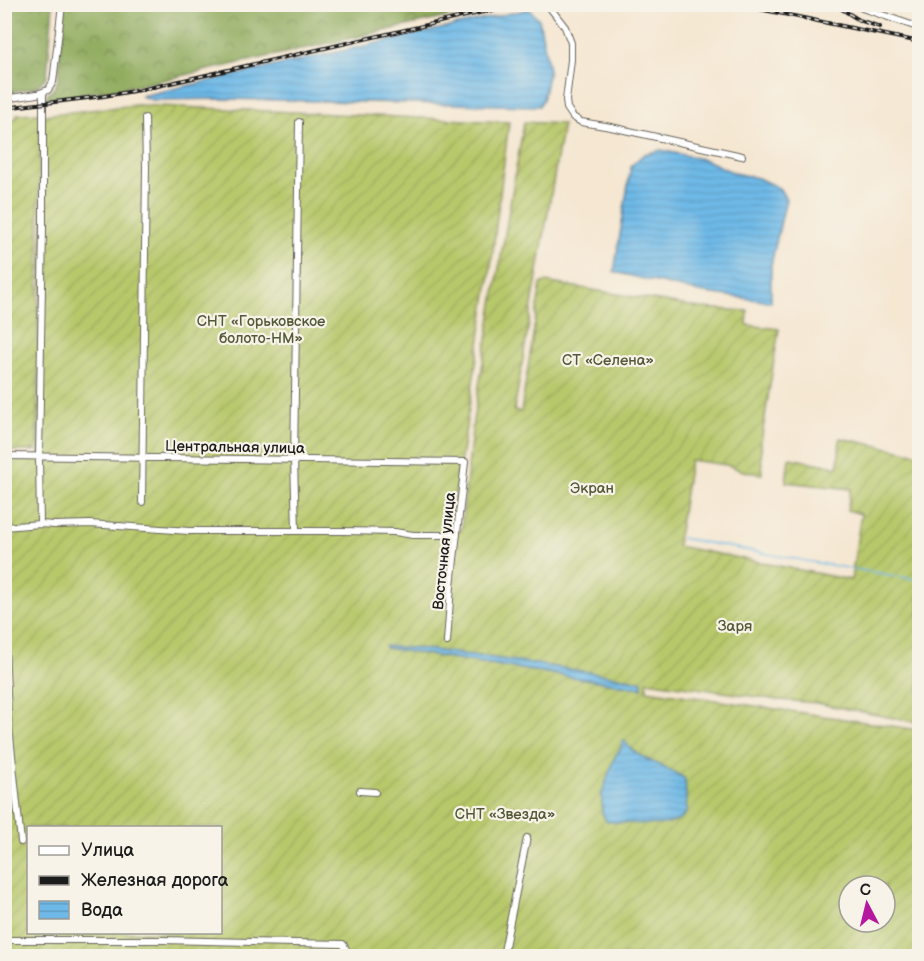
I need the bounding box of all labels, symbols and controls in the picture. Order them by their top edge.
park label: СНТ «Горьковское болото-НМ» [197,312,325,348]
park label: СТ «Селена» [562,351,654,370]
street label: Центральная улица [165,437,305,458]
park label: Экран [570,479,614,498]
street label: Восточная улица [429,491,460,611]
park label: Заря [718,617,752,636]
park label: СНТ «Звезда» [455,805,555,824]
legend [27,826,222,934]
text: Улица [81,840,135,861]
text: Железная дорога [81,870,229,891]
north arrow [837,874,897,934]
text: С [859,880,872,901]
text: Вода [81,900,123,921]

